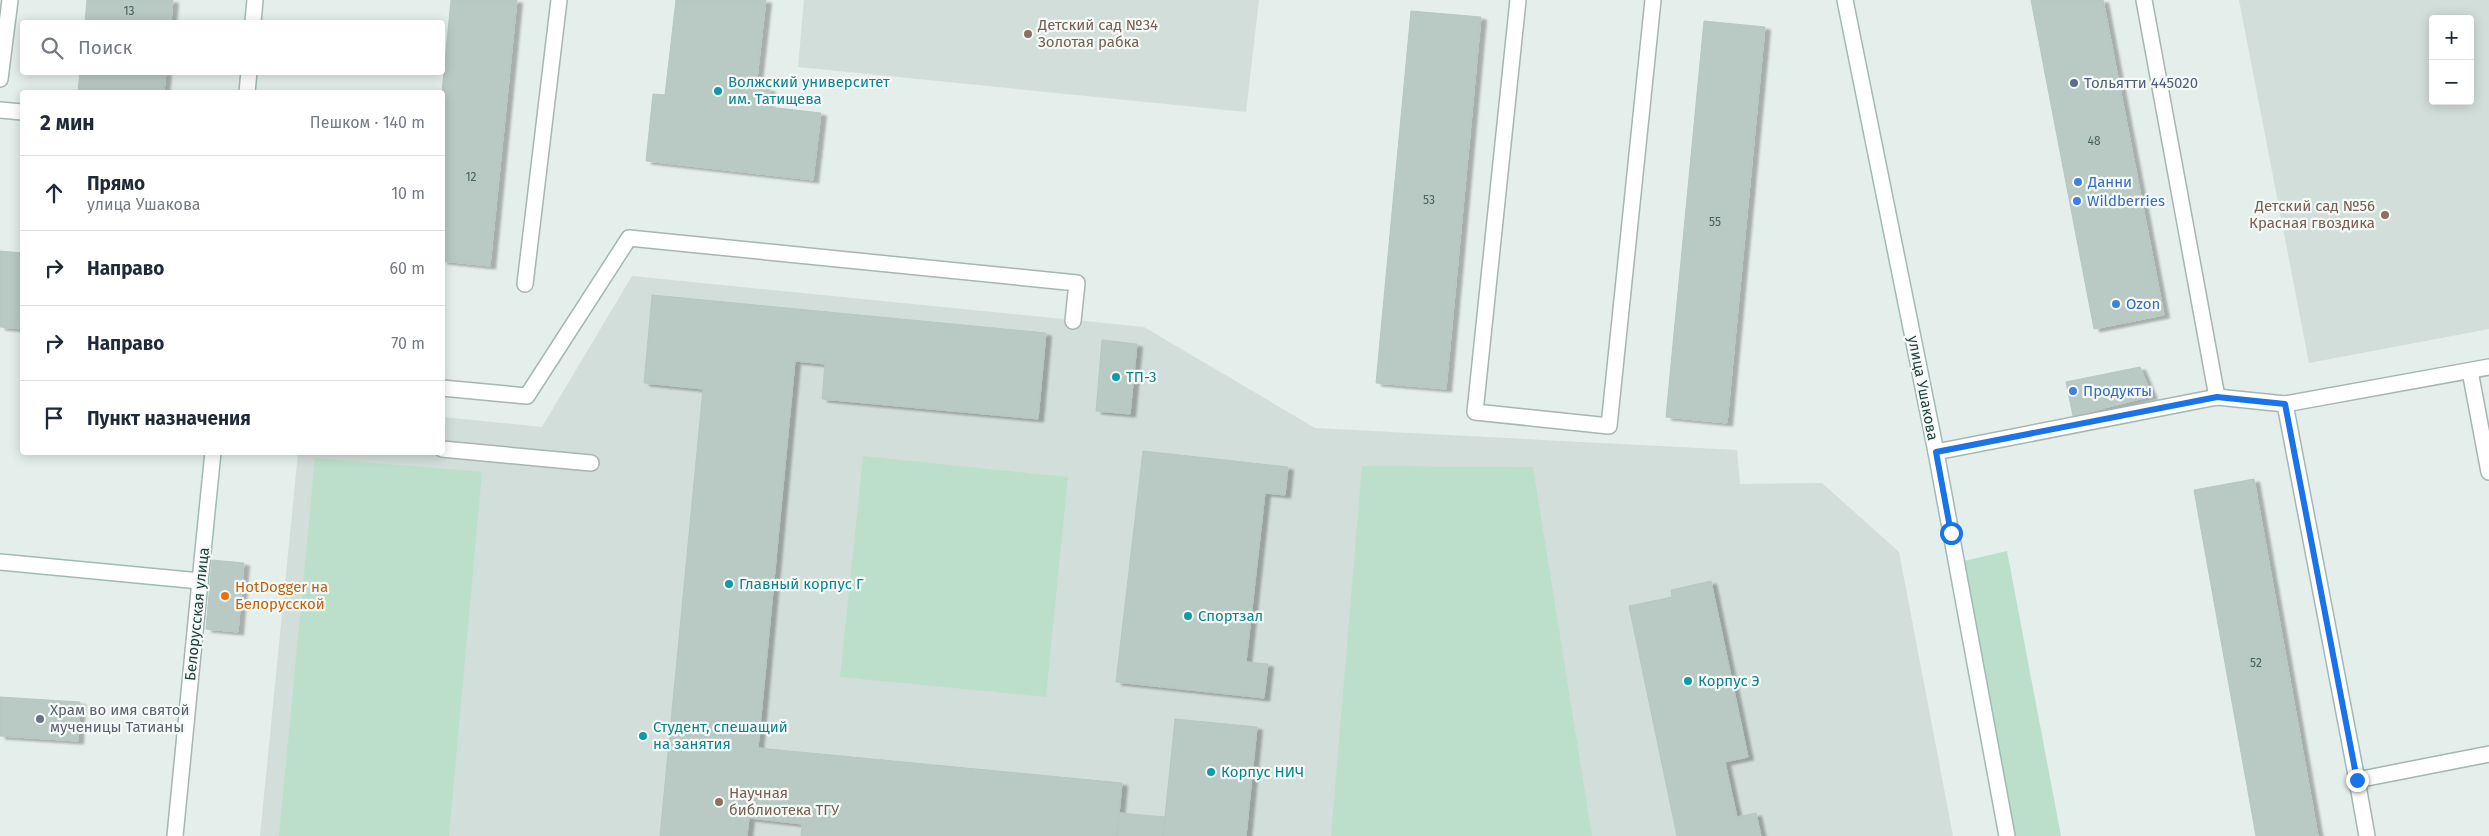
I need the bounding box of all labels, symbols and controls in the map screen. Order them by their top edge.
house number: 13 [123,4,135,18]
map controls [2429,15,2474,105]
button: + [2429,15,2474,60]
place label: Детский сад №34 Золотая рабка [1037,16,1158,51]
search box [20,20,445,75]
marker: Детский сад №34 Золотая рабка [1022,28,1034,40]
icon: search [38,34,66,62]
text: Поиск [78,36,132,59]
button: − [2429,60,2474,105]
place label: Волжский университет им. Татищева [728,73,890,108]
place label: Тольятти 445020 [2084,74,2198,92]
marker: Тольятти 445020 [2068,77,2080,89]
marker: Волжский университет им. Татищева [712,85,724,97]
text: 2 мин [40,110,95,136]
text: Пешком · 140 m [310,113,425,132]
house number: 48 [2088,134,2101,148]
house number: 12 [465,170,477,184]
text: Прямо [87,172,145,195]
place label: Данни [2087,173,2132,191]
marker: Данни [2072,176,2084,188]
icon: ahead [40,179,68,207]
text: 10 m [391,184,425,203]
place label: Wildberries [2087,192,2165,210]
house number: 53 [1423,193,1435,207]
text: улица Ушакова [87,195,201,214]
marker: Wildberries [2071,195,2083,207]
place label: Детский сад №56 Красная гвоздика [2249,197,2375,232]
marker: Детский сад №56 Красная гвоздика [2379,209,2391,221]
house number: 55 [1709,215,1721,229]
icon: right [40,254,68,282]
text: Направо [87,257,164,280]
text: 60 m [390,259,425,278]
place label: Ozon [2126,295,2160,313]
marker: Ozon [2110,298,2122,310]
icon: right [40,329,68,357]
text: Направо [87,332,164,355]
text: 70 m [391,334,425,353]
street label: улица Ушакова [1904,334,1942,442]
place label: ТП-3 [1126,368,1157,386]
marker: ТП-3 [1110,371,1122,383]
place label: Продукты [2083,382,2152,400]
marker: Продукты [2067,385,2079,397]
icon: arrive [40,404,68,432]
text: Пункт назначения [87,407,251,430]
route start [1940,522,1963,545]
street label: Белорусская улица [181,546,213,682]
place label: Главный корпус Г [739,575,864,593]
place label: HotDogger на Белорусской [235,578,328,613]
marker: Главный корпус Г [723,578,735,590]
marker: HotDogger на Белорусской [219,590,231,602]
place label: Спортзал [1198,607,1263,625]
marker: Спортзал [1182,610,1194,622]
house number: 52 [2250,656,2262,670]
place label: Корпус Э [1698,672,1760,690]
marker: Корпус Э [1682,675,1694,687]
place label: Храм во имя святой мученицы Татианы [50,701,190,736]
marker: Храм во имя святой мученицы Татианы [34,713,46,725]
place label: Студент, спешащий на занятия [653,718,788,753]
marker: Студент, спешащий на занятия [637,730,649,742]
place label: Корпус НИЧ [1221,763,1304,781]
marker: Корпус НИЧ [1205,766,1217,778]
route end [2346,769,2369,792]
place label: Научная библиотека ТГУ [729,784,840,819]
marker: Научная библиотека ТГУ [713,796,725,808]

